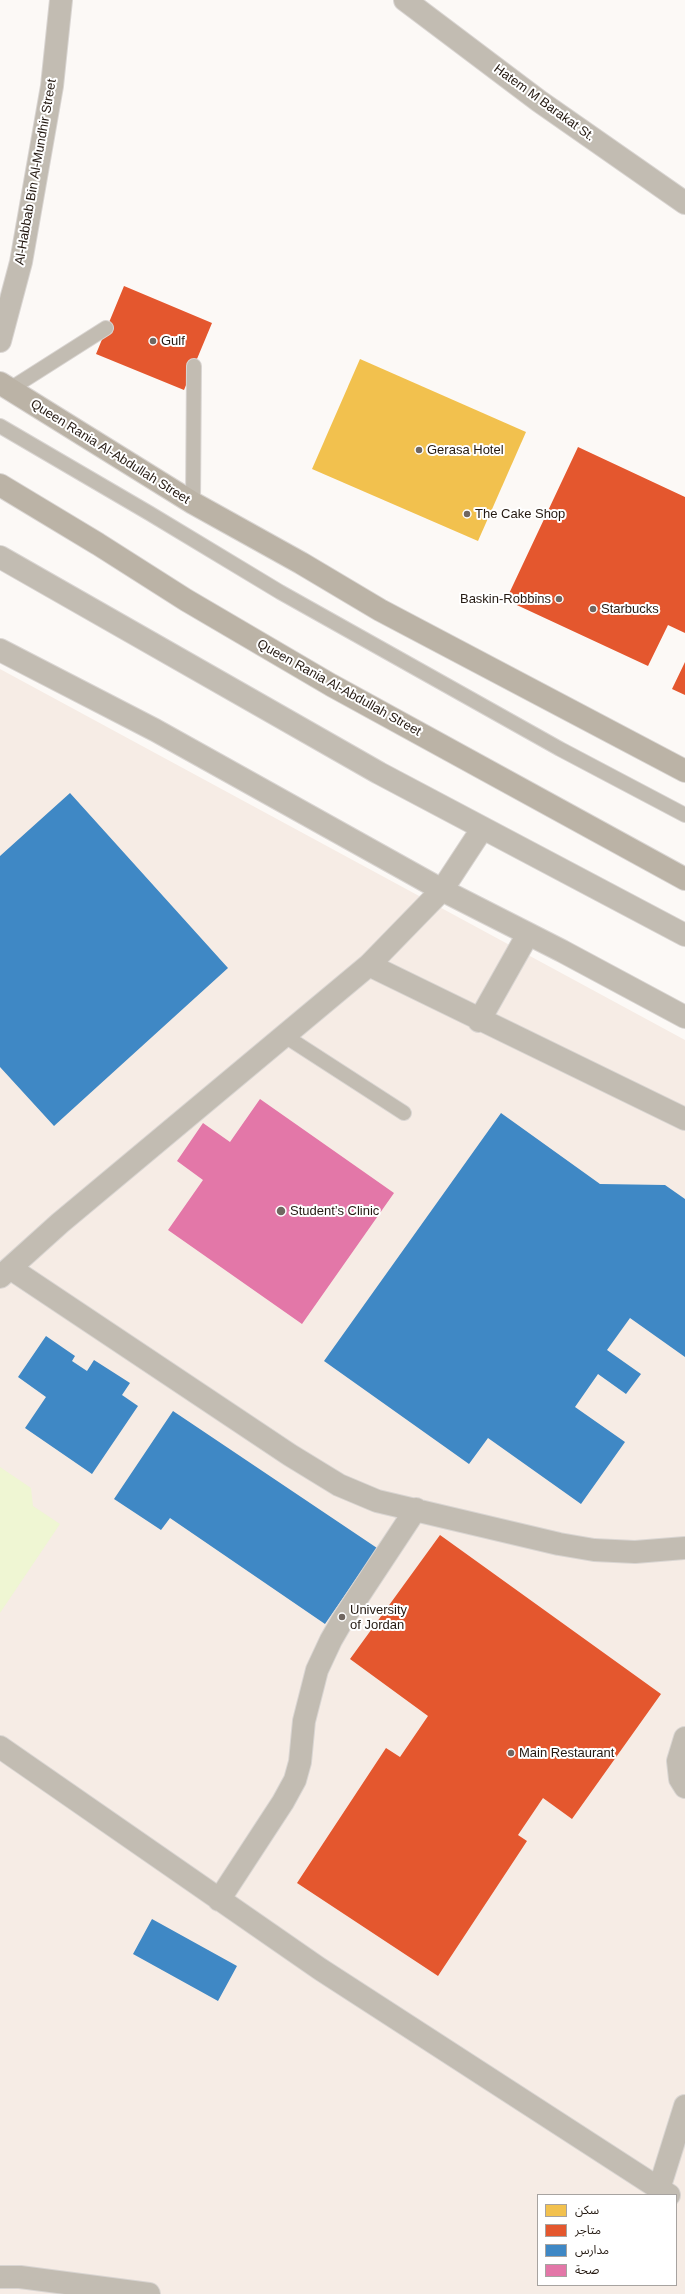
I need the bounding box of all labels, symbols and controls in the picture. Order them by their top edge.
street label: Hatem M Barakat St. [491,61,597,145]
street label: Al-Habbab Bin Al-Mundhir Street [12,78,60,266]
place label: Gulf [161,333,185,349]
marker: Gulf [148,336,158,346]
street label: Queen Rania Al-Abdullah Street [27,396,193,508]
place label: Gerasa Hotel [427,442,504,458]
marker: Gerasa Hotel [414,445,424,455]
place label: The Cake Shop [475,506,565,522]
marker: The Cake Shop [462,509,472,519]
place label: Baskin-Robbins [460,591,551,607]
marker: Baskin-Robbins [554,594,564,604]
place label: Starbucks [601,601,659,617]
marker: Starbucks [588,604,598,614]
street label: Queen Rania Al-Abdullah Street [254,636,424,740]
place label: Student’s Clinic [290,1203,379,1219]
marker: Student’s Clinic [275,1205,287,1217]
place label: University of Jordan [350,1602,407,1633]
marker: University of Jordan [337,1612,347,1622]
place label: Main Restaurant [519,1745,614,1761]
marker: Main Restaurant [506,1748,516,1758]
legend [537,2194,677,2286]
text: سكن [575,2203,599,2217]
text: متاجر [575,2223,601,2237]
text: مدارس [575,2243,609,2257]
text: صحة [575,2263,599,2277]

